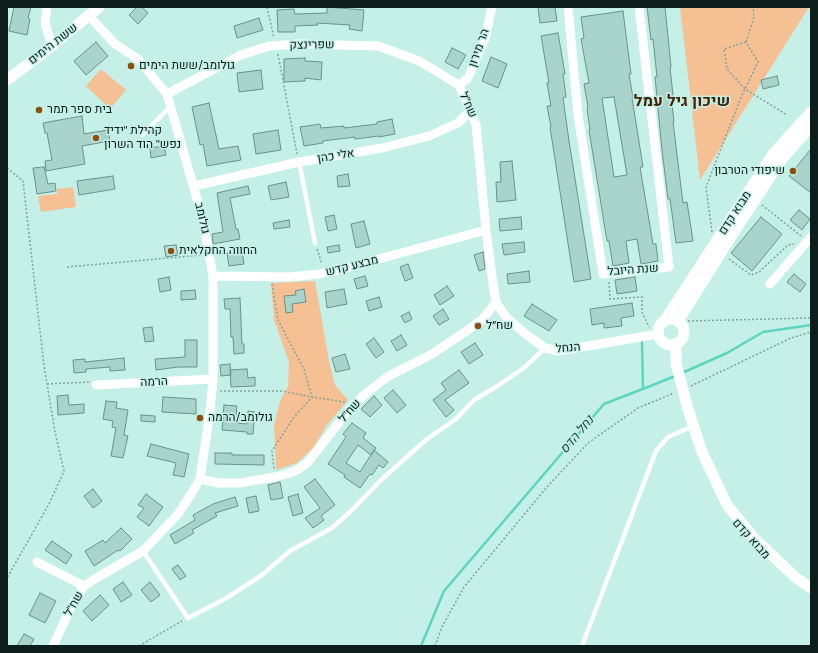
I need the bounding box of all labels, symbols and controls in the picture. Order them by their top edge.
street label: ששת הימים [25,20,81,68]
street label: הר מירון [465,27,493,69]
street label: שפרינצק [289,37,335,53]
place label: גולומב/ששת הימים [139,59,235,73]
marker: גולומב/ששת הימים [126,61,136,71]
street label: שח"ל [456,90,480,120]
district label: שיכון גיל עמל [634,91,730,111]
place label: בית ספר תמר [47,103,112,117]
marker: בית ספר תמר [34,105,44,115]
place label: קהילת "ידיד נפש" הוד השרון [104,124,181,152]
marker: קהילת "ידיד נפש" הוד השרון [91,133,101,143]
street label: אלי כהן [316,146,356,166]
place label: שיפודי הטרבון [714,164,785,178]
marker: שיפודי הטרבון [788,166,798,176]
street label: מבוא קדם [716,188,754,238]
street label: גולומב [191,201,213,235]
place label: החווה החקלאית [179,244,257,258]
marker: החווה החקלאית [166,246,176,256]
street label: מבצע קדש [324,253,380,279]
street label: שנת היובל [607,261,659,279]
place label: שח״ל [486,319,513,333]
marker: שח״ל [473,321,483,331]
street label: הנחל [555,340,581,356]
street label: הרמה [140,374,168,390]
street label: שח"ל [336,396,364,426]
place label: גולומב/הרמה [208,411,273,425]
marker: גולומב/הרמה [195,413,205,423]
water label: נחל הדס [557,413,597,457]
street label: מבוא קדם [729,516,773,562]
street label: שח"ל [61,589,87,619]

